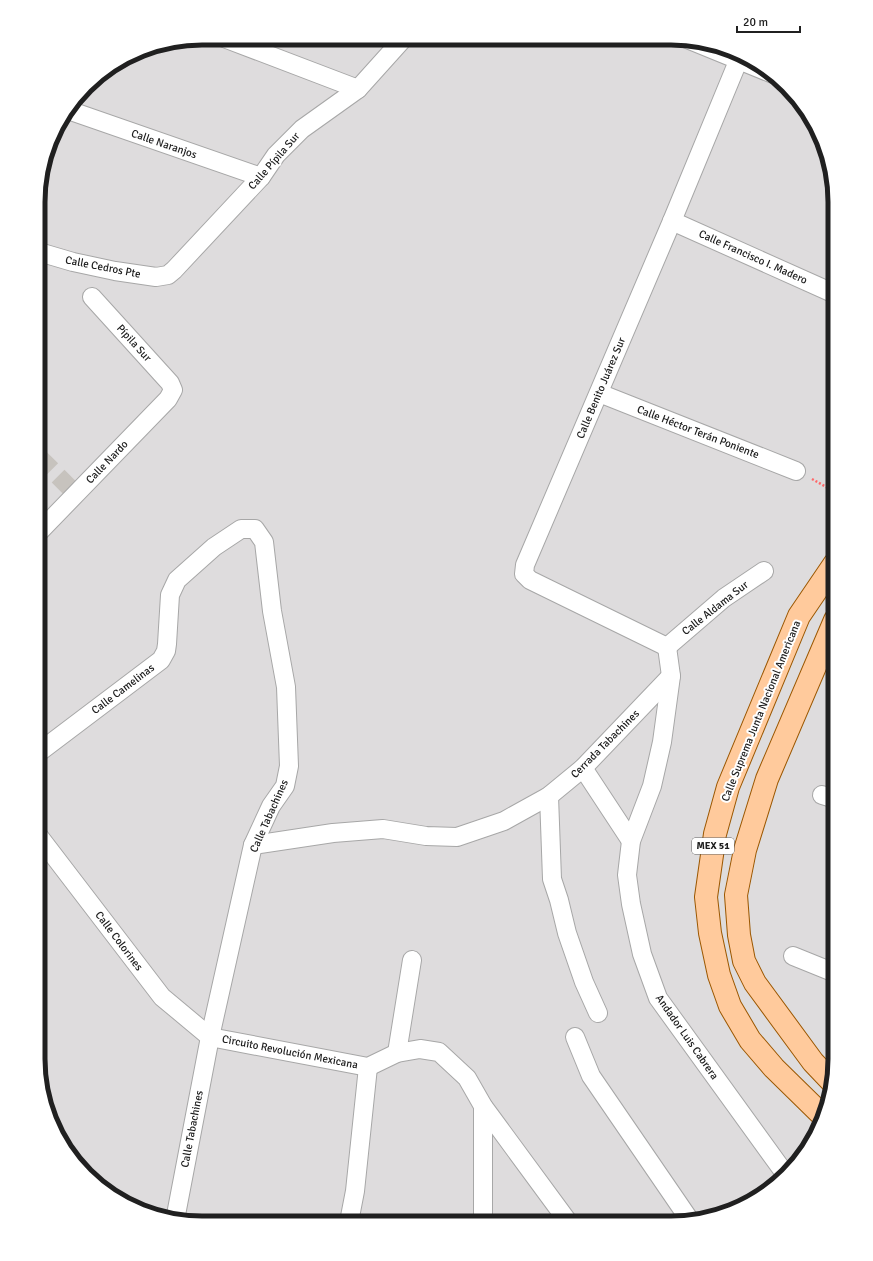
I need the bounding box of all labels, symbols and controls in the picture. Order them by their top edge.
scale bar [737,8,800,34]
text: 20 m [743,15,768,30]
street label: Calle Naranjos [129,127,199,161]
street label: Calle Pípila Sur [246,130,302,192]
street label: Calle Francisco I. Madero [697,227,810,287]
street label: Calle Cedros Pte [64,253,142,281]
street label: Pípila Sur [114,322,154,364]
street label: Calle Benito Juárez Sur [574,335,628,441]
street label: Calle Héctor Terán Poniente [635,403,761,461]
street label: Calle Nardo [83,438,131,486]
street label: Calle Aldama Sur [679,578,751,638]
street label: Calle Suprema Junta Nacional Americana [719,618,804,803]
street label: Calle Camelinas [89,661,157,717]
street label: Cerrada Tabachines [568,707,642,781]
street label: Calle Tabachines [247,777,291,854]
road number: MEX 51 [692,838,734,854]
street label: Calle Colorines [92,909,146,973]
street label: Andador Luis Cabrera [653,992,721,1082]
street label: Circuito Revolución Mexicana [221,1032,359,1072]
street label: Calle Tabachines [178,1089,206,1169]

